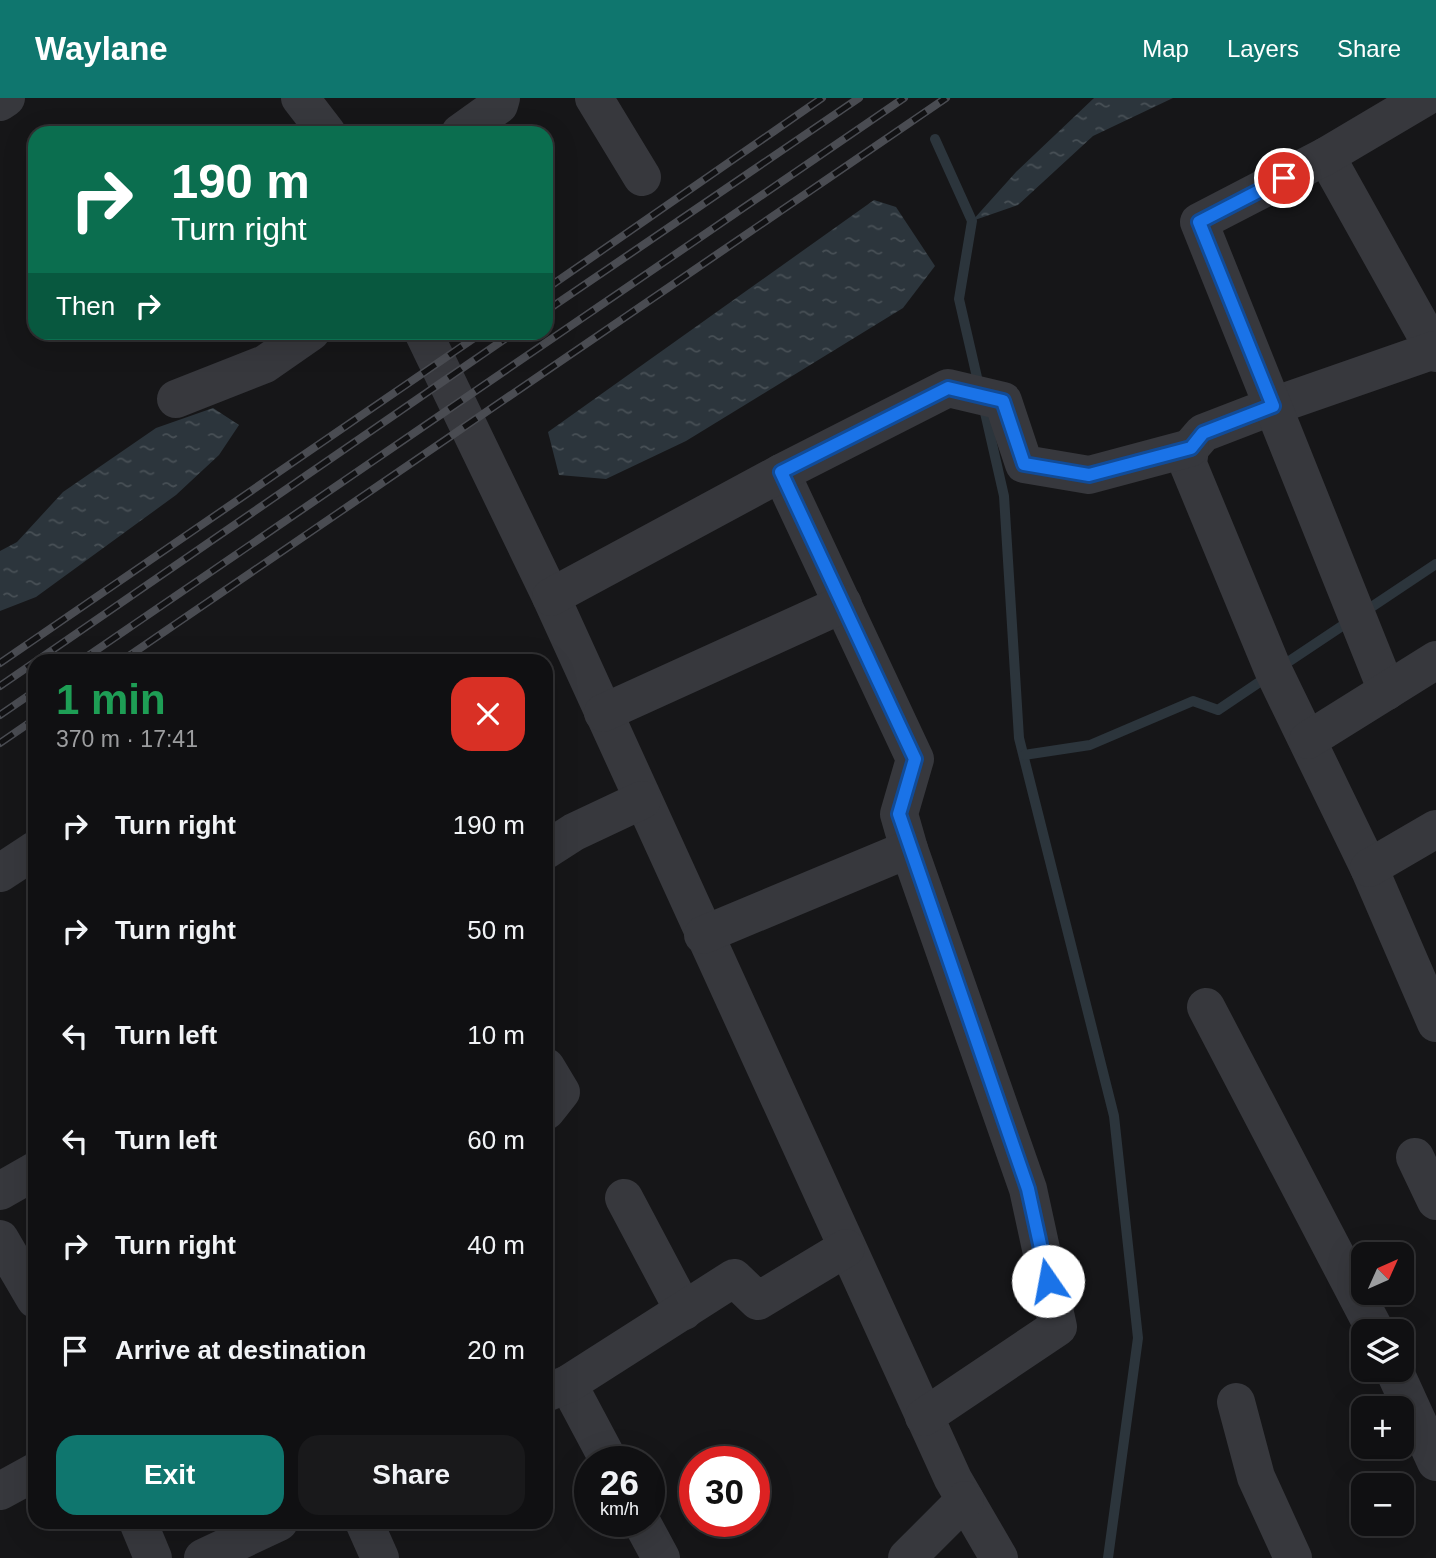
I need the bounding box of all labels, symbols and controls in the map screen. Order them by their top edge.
text: Waylane [35,30,168,67]
text: Map [1142,35,1189,62]
text: Layers [1227,35,1299,62]
text: Share [1337,35,1401,62]
pin [1254,148,1314,208]
icon: right [56,154,147,245]
text: 190 m [171,154,310,208]
icon: arrive [1265,159,1303,197]
text: Turn right [171,211,307,247]
icon: right [129,287,167,325]
text: Then [56,291,115,321]
text: 1 min [56,676,166,723]
button: close [451,677,525,751]
text: 370 m · 17:41 [56,726,198,752]
icon: right [56,807,94,845]
text: Turn right [115,810,236,840]
text: 190 m [453,810,525,840]
icon: right [56,912,94,950]
text: Turn right [115,915,236,945]
text: 50 m [467,915,525,945]
icon: left [56,1017,94,1055]
text: Turn left [115,1020,217,1050]
text: 10 m [467,1020,525,1050]
icon: left [56,1122,94,1160]
text: Turn left [115,1125,217,1155]
text: 60 m [467,1125,525,1155]
icon: right [56,1227,94,1265]
text: Turn right [115,1230,236,1260]
text: 40 m [467,1230,525,1260]
north arrow [1351,1242,1414,1306]
map controls [1351,1242,1414,1536]
position arrow [1011,1244,1085,1318]
button: layers [1351,1319,1414,1382]
icon: arrive [56,1332,94,1370]
text: Arrive at destination [115,1335,366,1365]
text: 20 m [467,1335,525,1365]
button: + [1351,1396,1414,1459]
button: Exit [56,1435,284,1515]
button: Share [298,1435,525,1515]
speed limit sign: 30 [679,1446,770,1537]
text: 26 [600,1463,639,1502]
button: − [1351,1473,1414,1536]
text: km/h [600,1499,639,1519]

